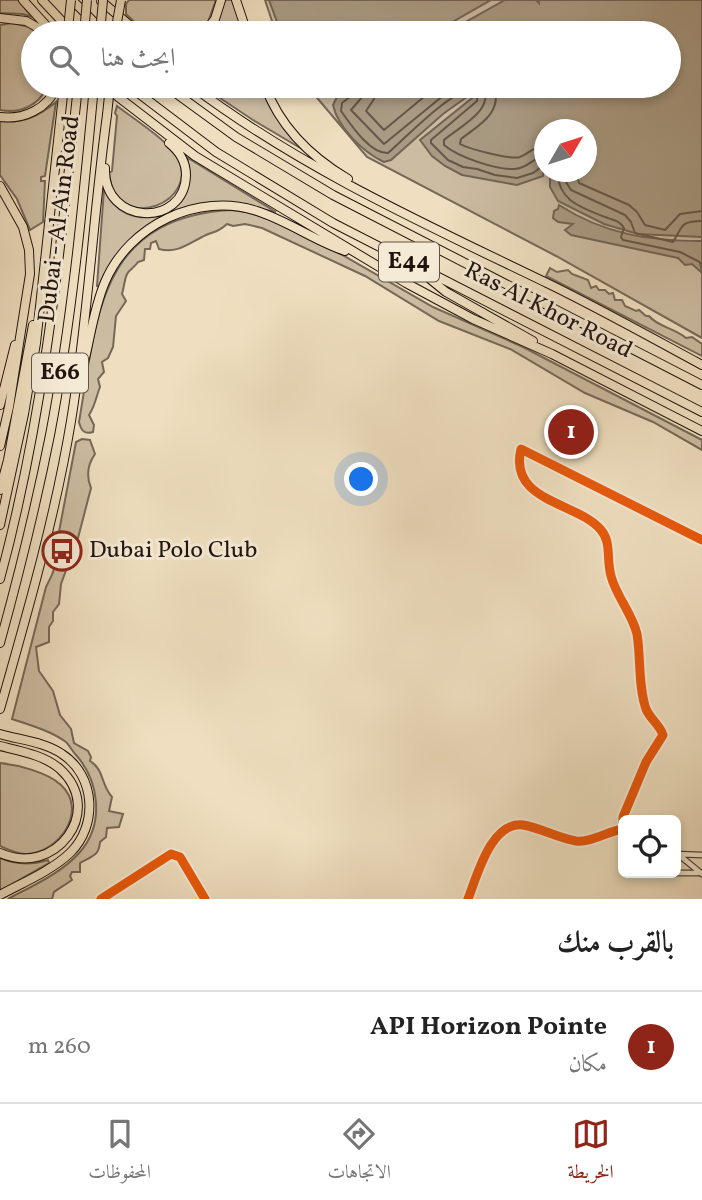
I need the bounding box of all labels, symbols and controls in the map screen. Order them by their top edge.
search box [21,21,681,98]
icon: search [45,41,83,79]
text: ابحث هنا [101,41,176,77]
street label: Dubai - Al Ain Road [30,114,90,324]
north arrow [534,119,597,182]
road number: E44 [379,243,439,282]
street label: Ras Al Khor Road [458,254,638,368]
road number: E66 [32,354,88,392]
pin: 1 [548,406,594,458]
your location [344,462,378,496]
bus stop icon: Dubai Polo Club [41,530,83,572]
place label: Dubai Polo Club [89,534,257,568]
map controls [618,815,681,878]
button: locate [618,815,681,878]
text: بالقرب منك [557,923,674,965]
text: API Horizon Pointe [370,1009,607,1045]
text: 260 m [28,1031,91,1063]
text: 1 [646,1031,656,1063]
text: مكان [568,1049,607,1081]
tab: المحفوظات [88,1115,151,1190]
tab: الاتجاهات [328,1115,391,1190]
tab: الخريطة [567,1115,614,1190]

